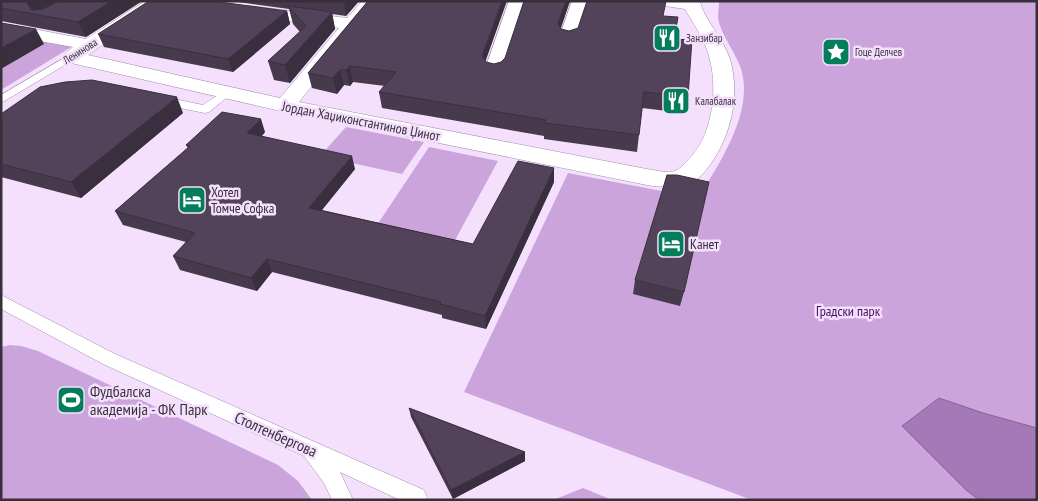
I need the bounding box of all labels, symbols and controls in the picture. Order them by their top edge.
restaurant icon: Занзибар [652,23,682,53]
place label: Занзибар [686,31,723,45]
street label: Ленинова [59,35,100,68]
place icon: Гоце Делчев [821,37,851,67]
place label: Гоце Делчев [855,45,903,59]
restaurant icon: Калабалак [661,86,691,116]
place label: Калабалак [695,94,737,108]
street label: Јордан Хаџиконстантинов Џинот [280,97,442,145]
place label: Хотел Томче Софка [211,183,274,217]
hotel icon: Хотел Томче Софка [177,185,207,215]
hotel icon: Канет [656,229,686,259]
place label: Канет [690,235,719,253]
park label: Градски парк [816,302,881,320]
place label: Фудбалска академија - ФК Парк [90,381,208,419]
sports icon: Фудбалска академија - ФК Парк [56,385,86,415]
street label: Столтенбергова [232,407,320,461]

